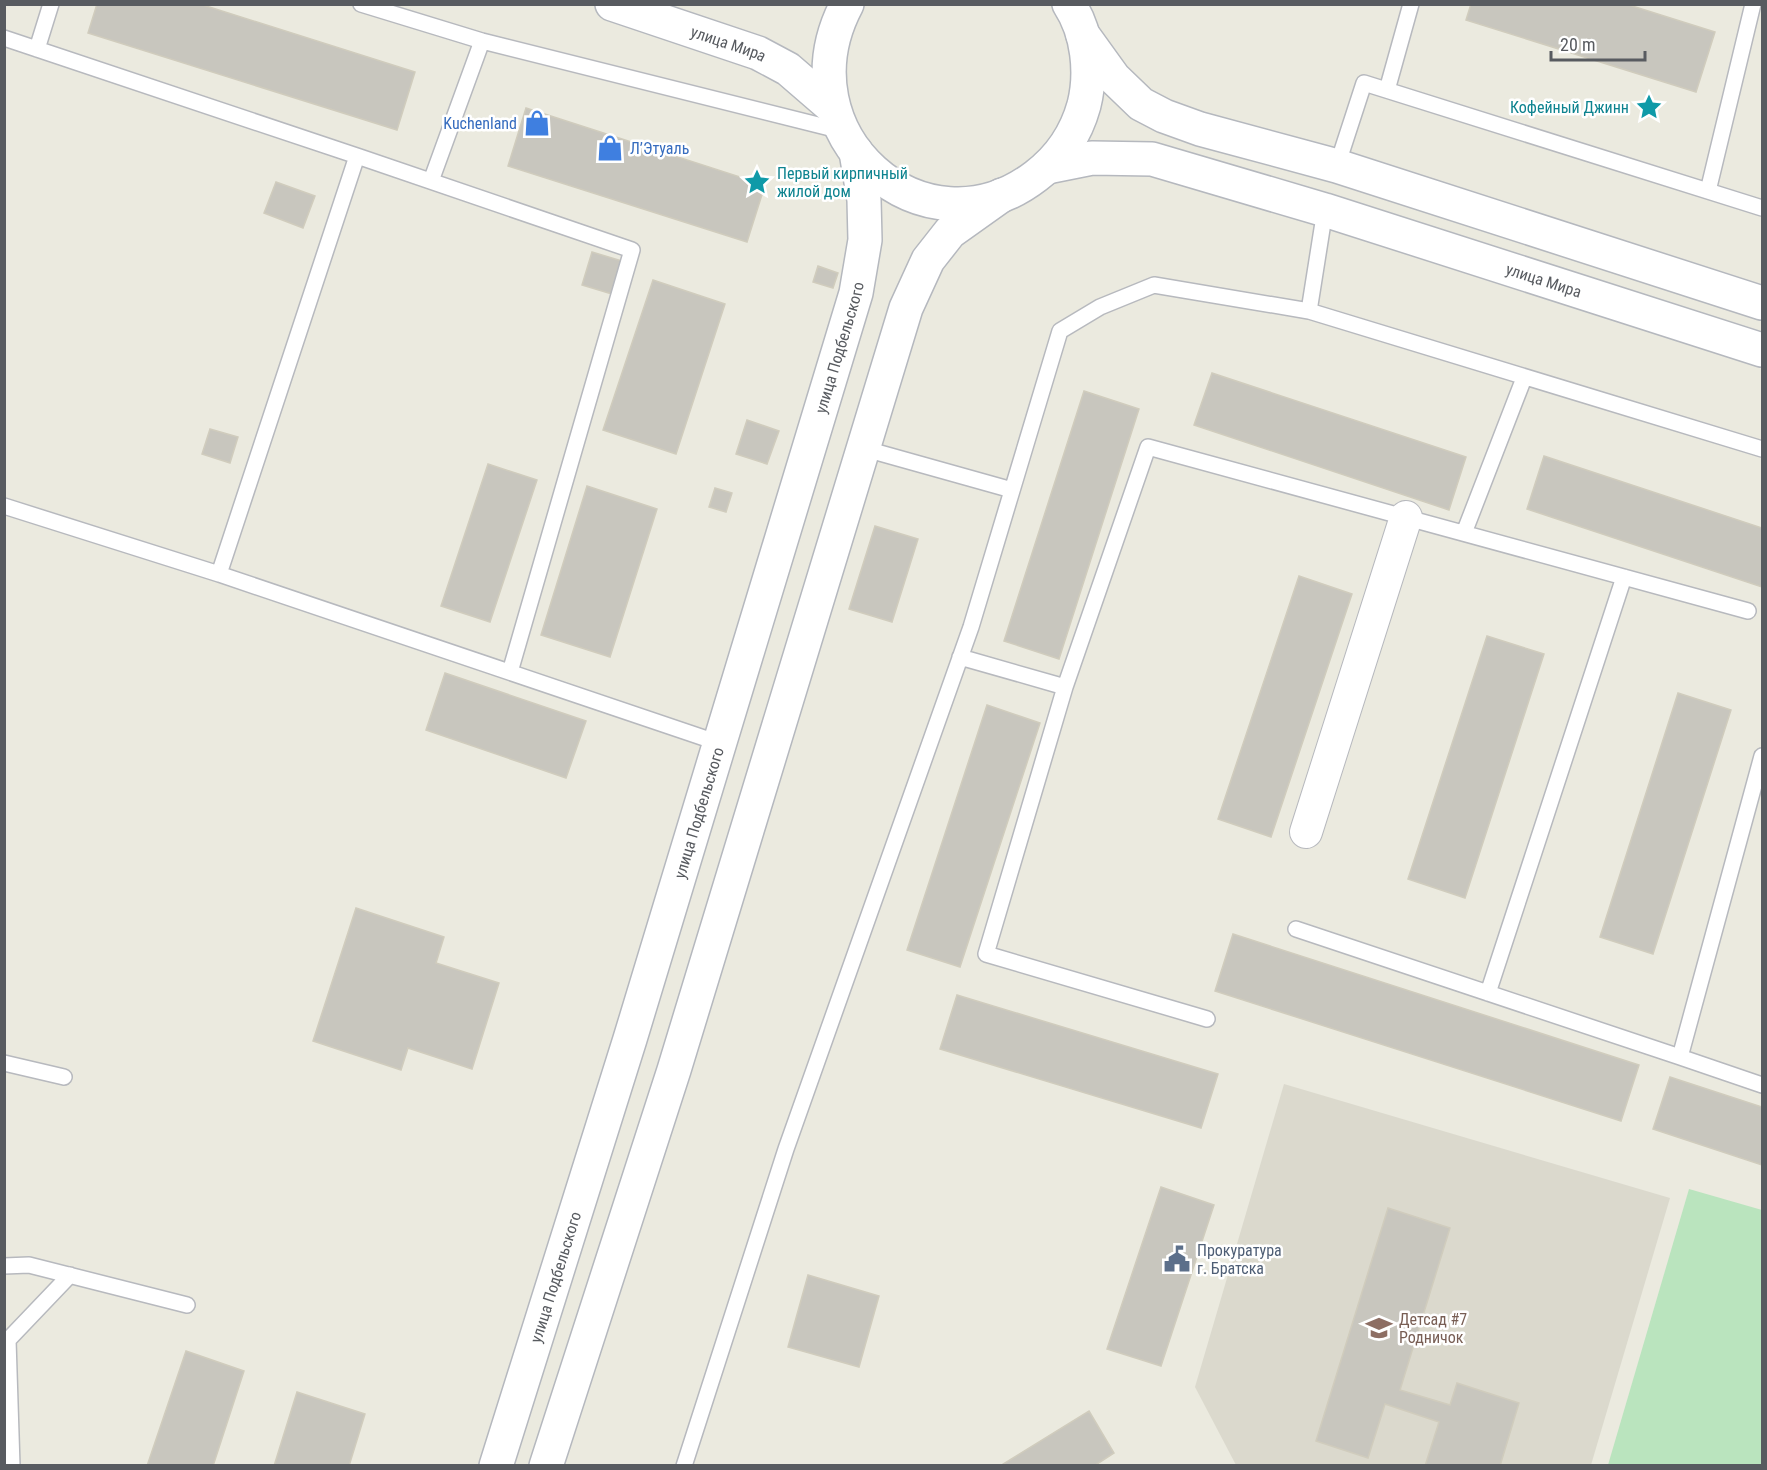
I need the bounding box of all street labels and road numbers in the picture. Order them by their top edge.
street label: улица Мира [689,22,770,65]
street label: улица Мира [1504,259,1584,301]
street label: улица Подбельского [811,280,867,416]
street label: улица Подбельского [670,745,727,881]
street label: улица Подбельского [526,1209,585,1345]

